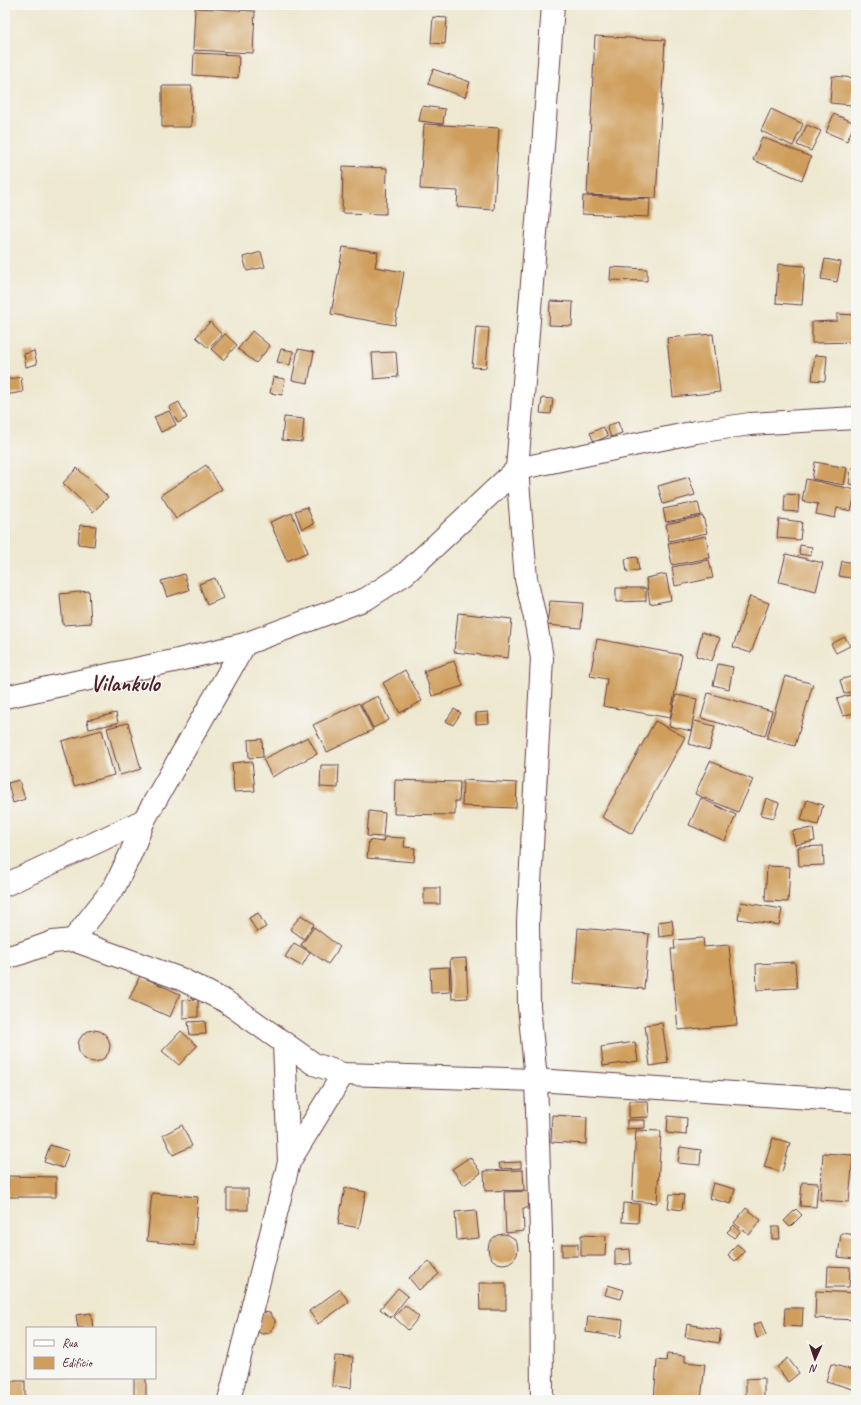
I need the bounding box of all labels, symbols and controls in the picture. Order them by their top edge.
district label: Vilankulo [90,669,161,698]
legend [26,1327,156,1379]
text: Rua [62,1335,79,1351]
north arrow [795,1339,835,1379]
text: Edifício [62,1355,94,1371]
text: N [809,1362,818,1376]

